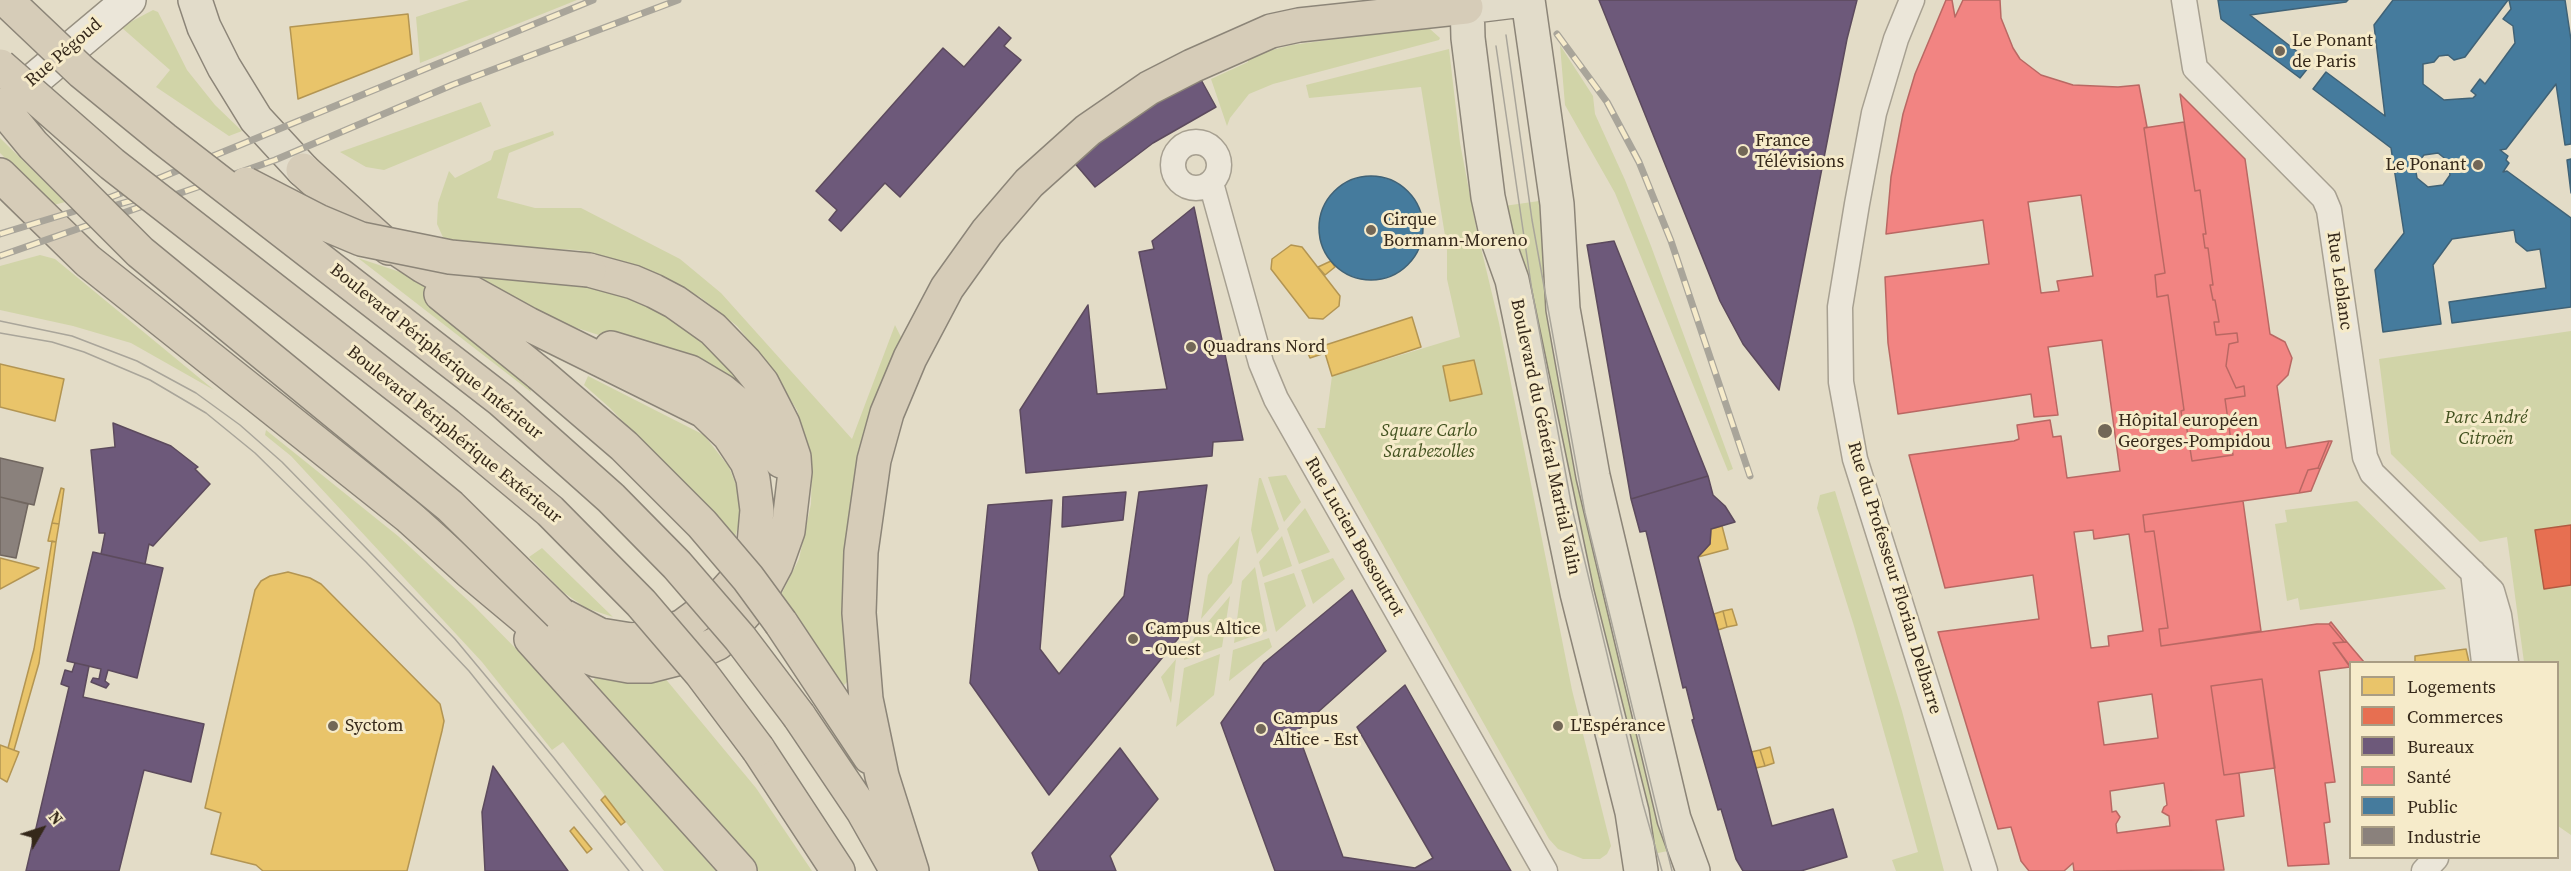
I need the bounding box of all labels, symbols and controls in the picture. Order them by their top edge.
street label: Rue Pégoud [21,14,107,92]
place label: Le Ponant de Paris [2292,30,2373,72]
marker: Le Ponant de Paris [2273,44,2287,58]
place label: France Télévisions [1755,130,1844,172]
marker: France Télévisions [1736,144,1750,158]
place label: Le Ponant [2385,154,2466,176]
marker: Le Ponant [2471,158,2485,172]
place label: Cirque Bormann-Moreno [1383,209,1528,252]
marker: Cirque Bormann-Moreno [1364,223,1378,237]
street label: Rue Leblanc [2321,230,2357,332]
street label: Boulevard Périphérique Intérieur [325,259,547,445]
street label: Boulevard du Général Martial Valin [1505,297,1585,577]
place label: Quadrans Nord [1203,336,1326,358]
marker: Quadrans Nord [1184,340,1198,354]
street label: Boulevard Périphérique Extérieur [342,342,566,528]
park label: Parc André Citroën [2445,407,2527,450]
place label: Hôpital européen Georges-Pompidou [2118,410,2271,452]
park label: Square Carlo Sarabezolles [1381,420,1477,462]
marker: Hôpital européen Georges-Pompidou [2096,422,2114,440]
street label: Rue du Professeur Florian Delbarre [1842,439,1946,717]
street label: Rue Lucien Bossoutrot [1300,454,1408,620]
place label: Campus Altice - Ouest [1145,618,1261,660]
marker: Campus Altice - Ouest [1126,632,1140,646]
legend [2349,661,2559,859]
text: Logements [2407,674,2496,699]
text: Commerces [2407,704,2503,729]
place label: Campus Altice - Est [1273,708,1358,750]
place label: Syctom [345,715,403,737]
place label: L'Espérance [1570,715,1666,737]
marker: Syctom [326,719,340,733]
marker: L'Espérance [1551,719,1565,733]
marker: Campus Altice - Est [1254,722,1268,736]
text: Bureaux [2407,734,2474,759]
text: Santé [2407,764,2451,789]
text: Public [2407,794,2458,819]
north arrow [12,799,72,859]
text: N [44,806,68,829]
text: Industrie [2407,824,2481,849]

